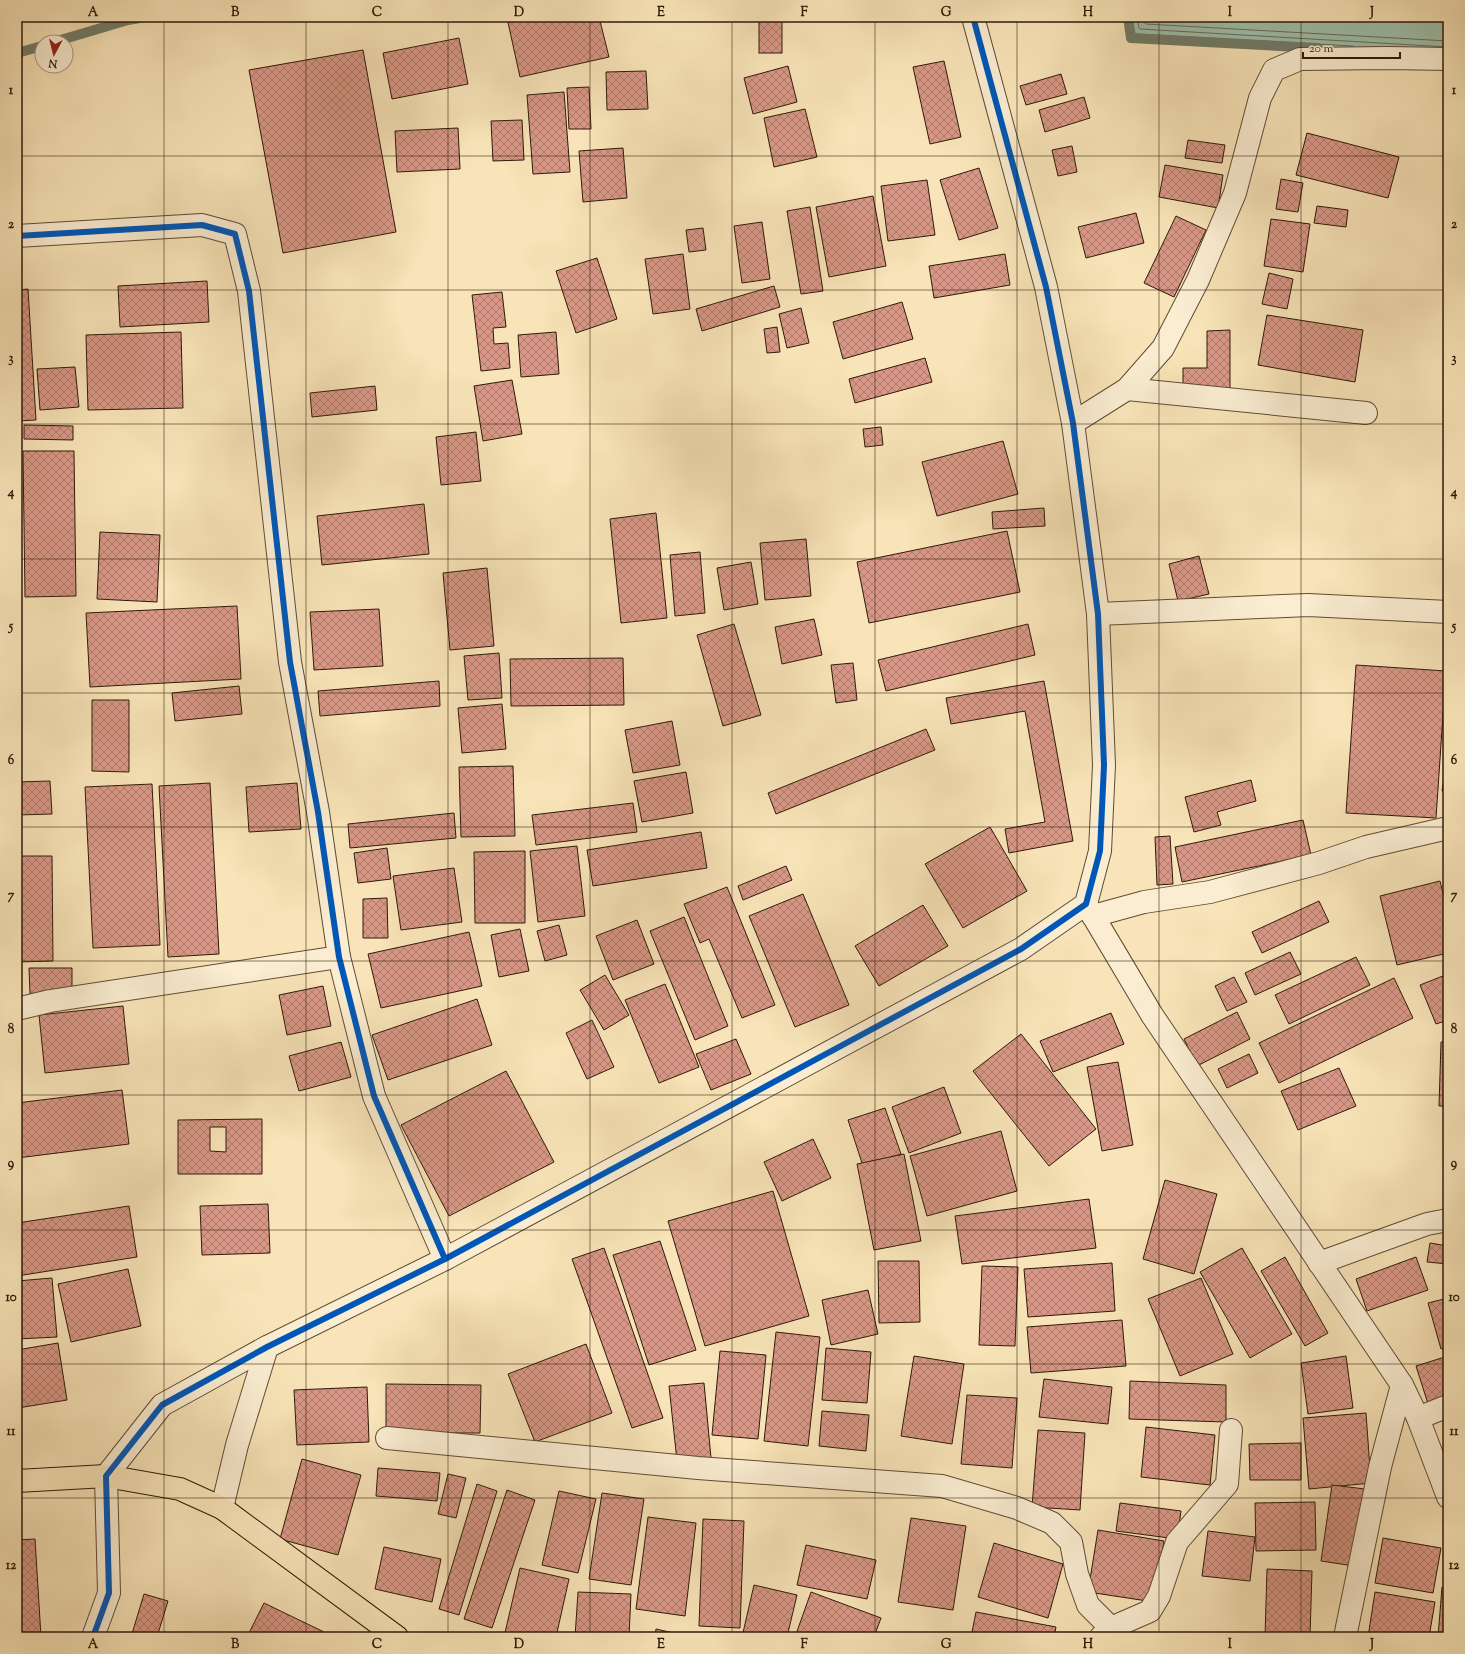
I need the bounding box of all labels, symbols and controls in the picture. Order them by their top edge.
text: A [88,4,99,22]
text: B [231,4,240,22]
text: C [372,4,382,22]
text: D [514,4,524,22]
text: E [657,4,665,22]
text: F [800,4,808,22]
text: G [941,4,952,22]
text: H [1083,4,1094,22]
text: I [1228,4,1233,22]
text: J [1369,4,1374,22]
north arrow [34,34,74,74]
scale bar [1303,34,1400,60]
text: 20 m [1309,40,1334,58]
text: N [47,54,59,72]
text: 1 [9,82,14,100]
text: 1 [1452,82,1457,100]
text: 2 [8,216,15,234]
text: 2 [1451,216,1458,234]
text: 3 [8,350,14,368]
text: 3 [1451,350,1457,368]
text: 4 [7,484,15,502]
text: 4 [1450,484,1458,502]
text: 5 [8,618,14,636]
text: 5 [1451,618,1457,636]
text: 6 [8,752,15,770]
text: 6 [1451,752,1458,770]
text: 7 [8,887,15,905]
text: 7 [1451,887,1458,905]
text: 8 [8,1021,15,1039]
text: 8 [1451,1021,1458,1039]
text: 9 [8,1155,15,1173]
text: 9 [1451,1155,1458,1173]
text: 10 [5,1289,17,1307]
text: 10 [1448,1289,1460,1307]
text: 11 [7,1423,16,1441]
text: 11 [1450,1423,1459,1441]
text: 12 [6,1557,17,1575]
text: 12 [1449,1557,1460,1575]
text: A [88,1636,99,1654]
text: B [231,1636,240,1654]
text: C [372,1636,382,1654]
text: D [514,1636,524,1654]
text: E [657,1636,665,1654]
text: F [800,1636,808,1654]
text: G [941,1636,952,1654]
text: H [1083,1636,1094,1654]
text: I [1228,1636,1233,1654]
text: J [1369,1636,1374,1654]

